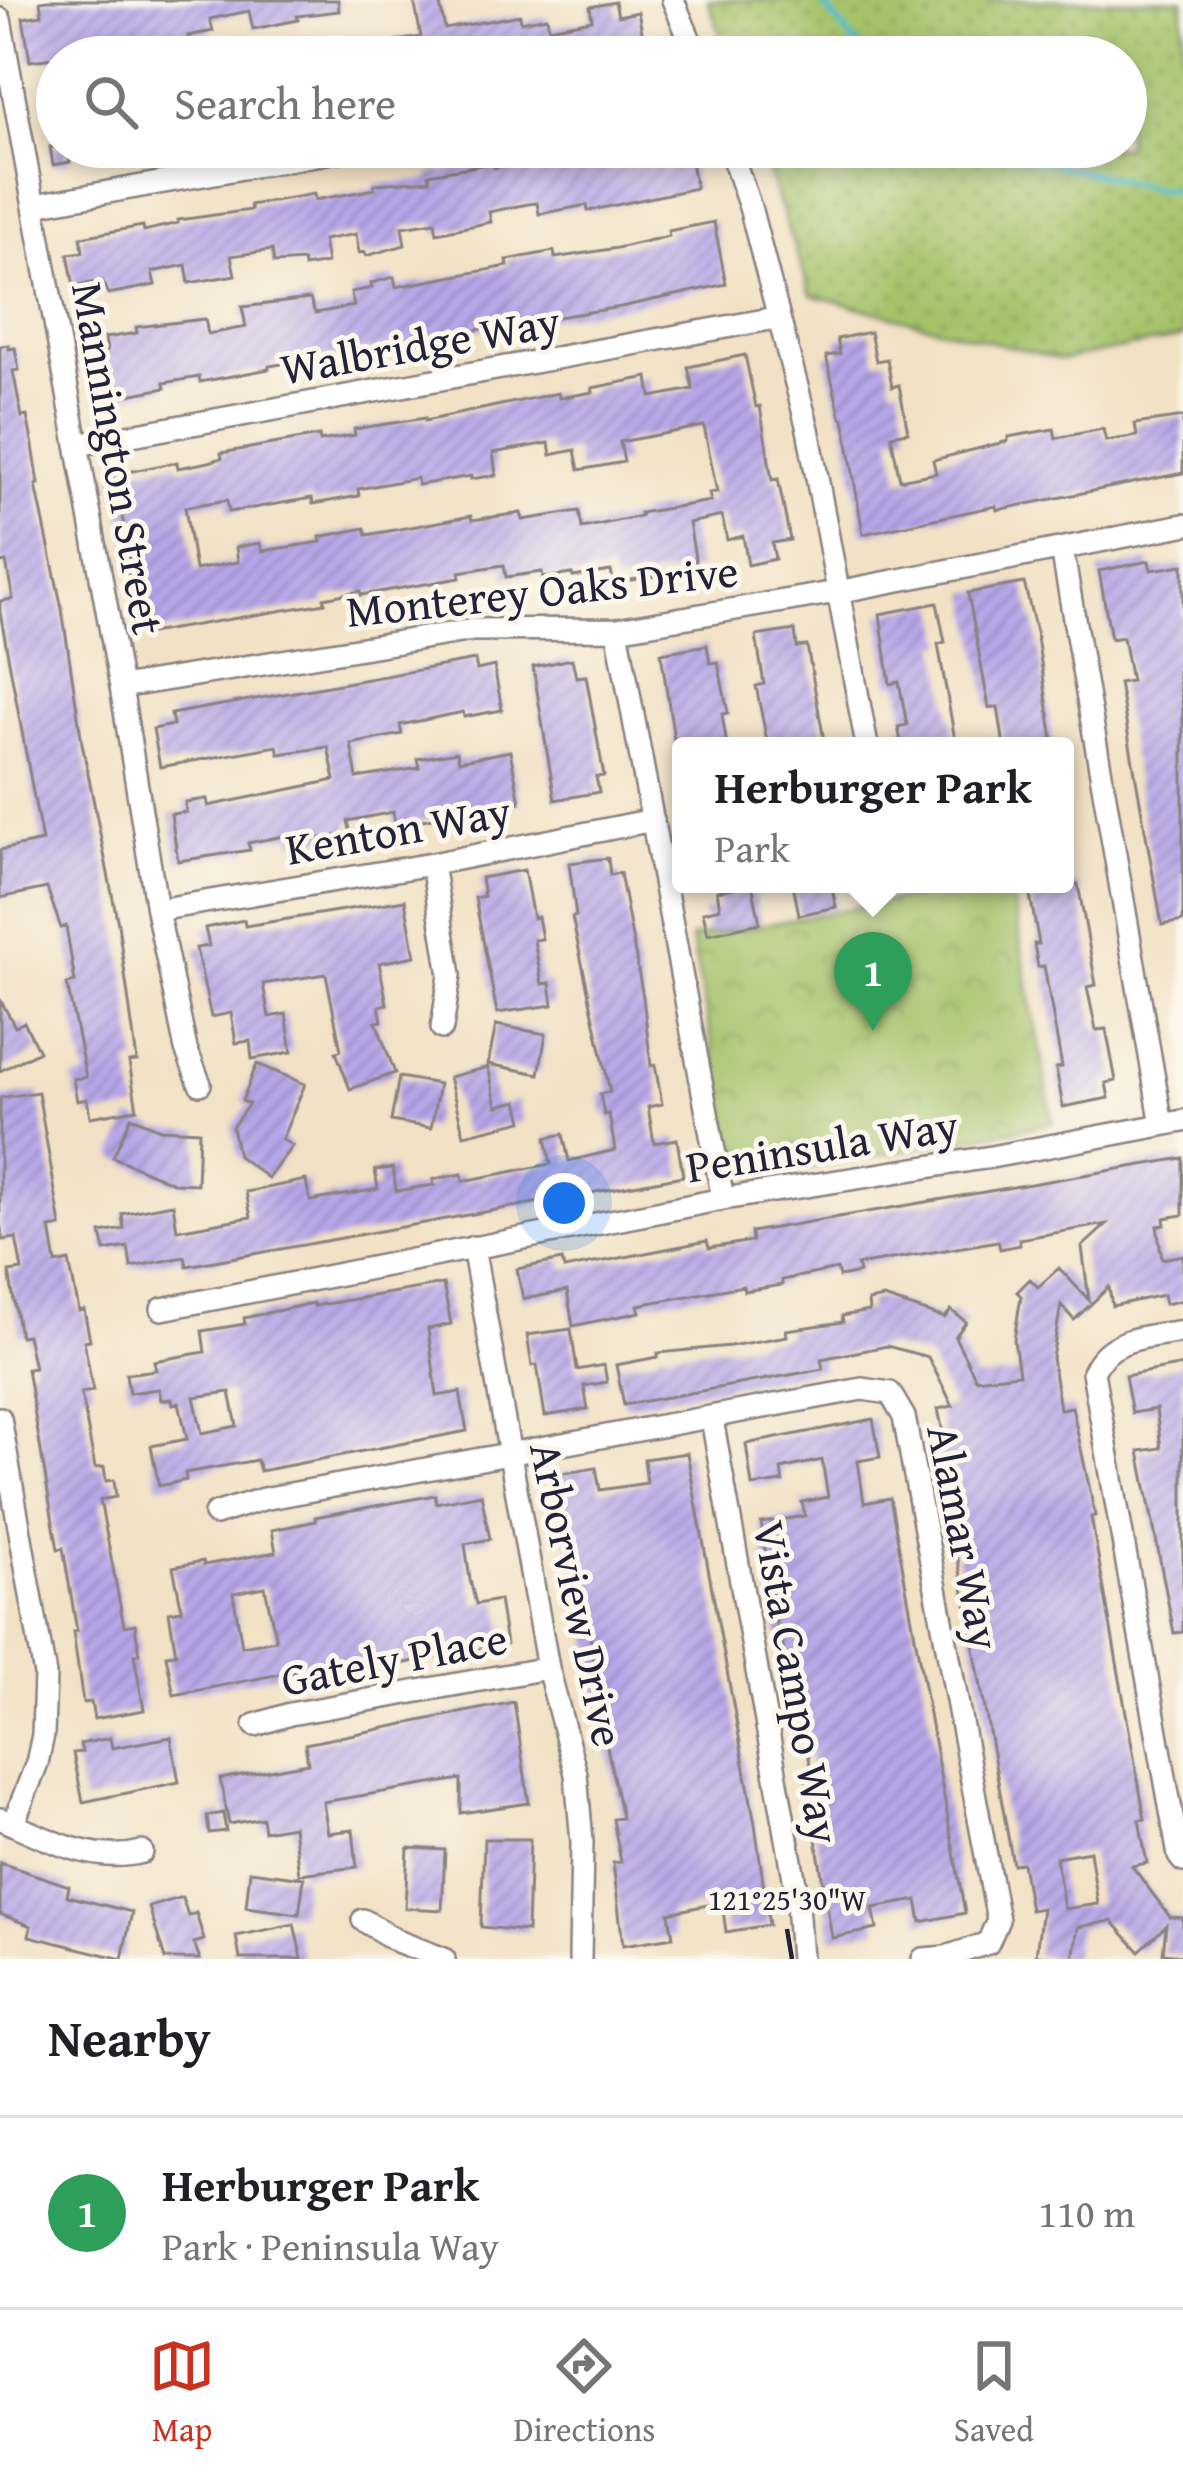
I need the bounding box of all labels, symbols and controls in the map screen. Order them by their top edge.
search box [36,36,1147,168]
icon: search [78,69,144,135]
text: Search here [174,70,396,135]
street label: Mannington Street [56,277,182,639]
street label: Walbridge Way [275,287,565,401]
street label: Monterey Oaks Drive [343,537,741,643]
popup [672,737,1074,893]
text: Herburger Park [715,754,1031,819]
street label: Kenton Way [280,777,516,881]
text: Park [715,819,790,876]
pin: 1 [834,932,912,1031]
street label: Peninsula Way [681,1091,963,1199]
your location [534,1173,594,1233]
street label: Alamar Way [911,1419,1019,1656]
street label: Arborview Drive [514,1436,642,1752]
street label: Vista Campo Way [738,1515,858,1849]
street label: Gately Place [275,1604,513,1712]
text: 121°25'30"W [708,1877,867,1921]
text: Nearby [48,2000,211,2075]
text: Herburger Park [162,2152,479,2217]
text: 1 [77,2184,97,2241]
text: 110 m [1038,2184,1135,2241]
text: Park · Peninsula Way [162,2217,499,2274]
tab: Map [149,2333,215,2453]
tab: Directions [514,2333,655,2453]
tab: Saved [954,2333,1034,2453]

